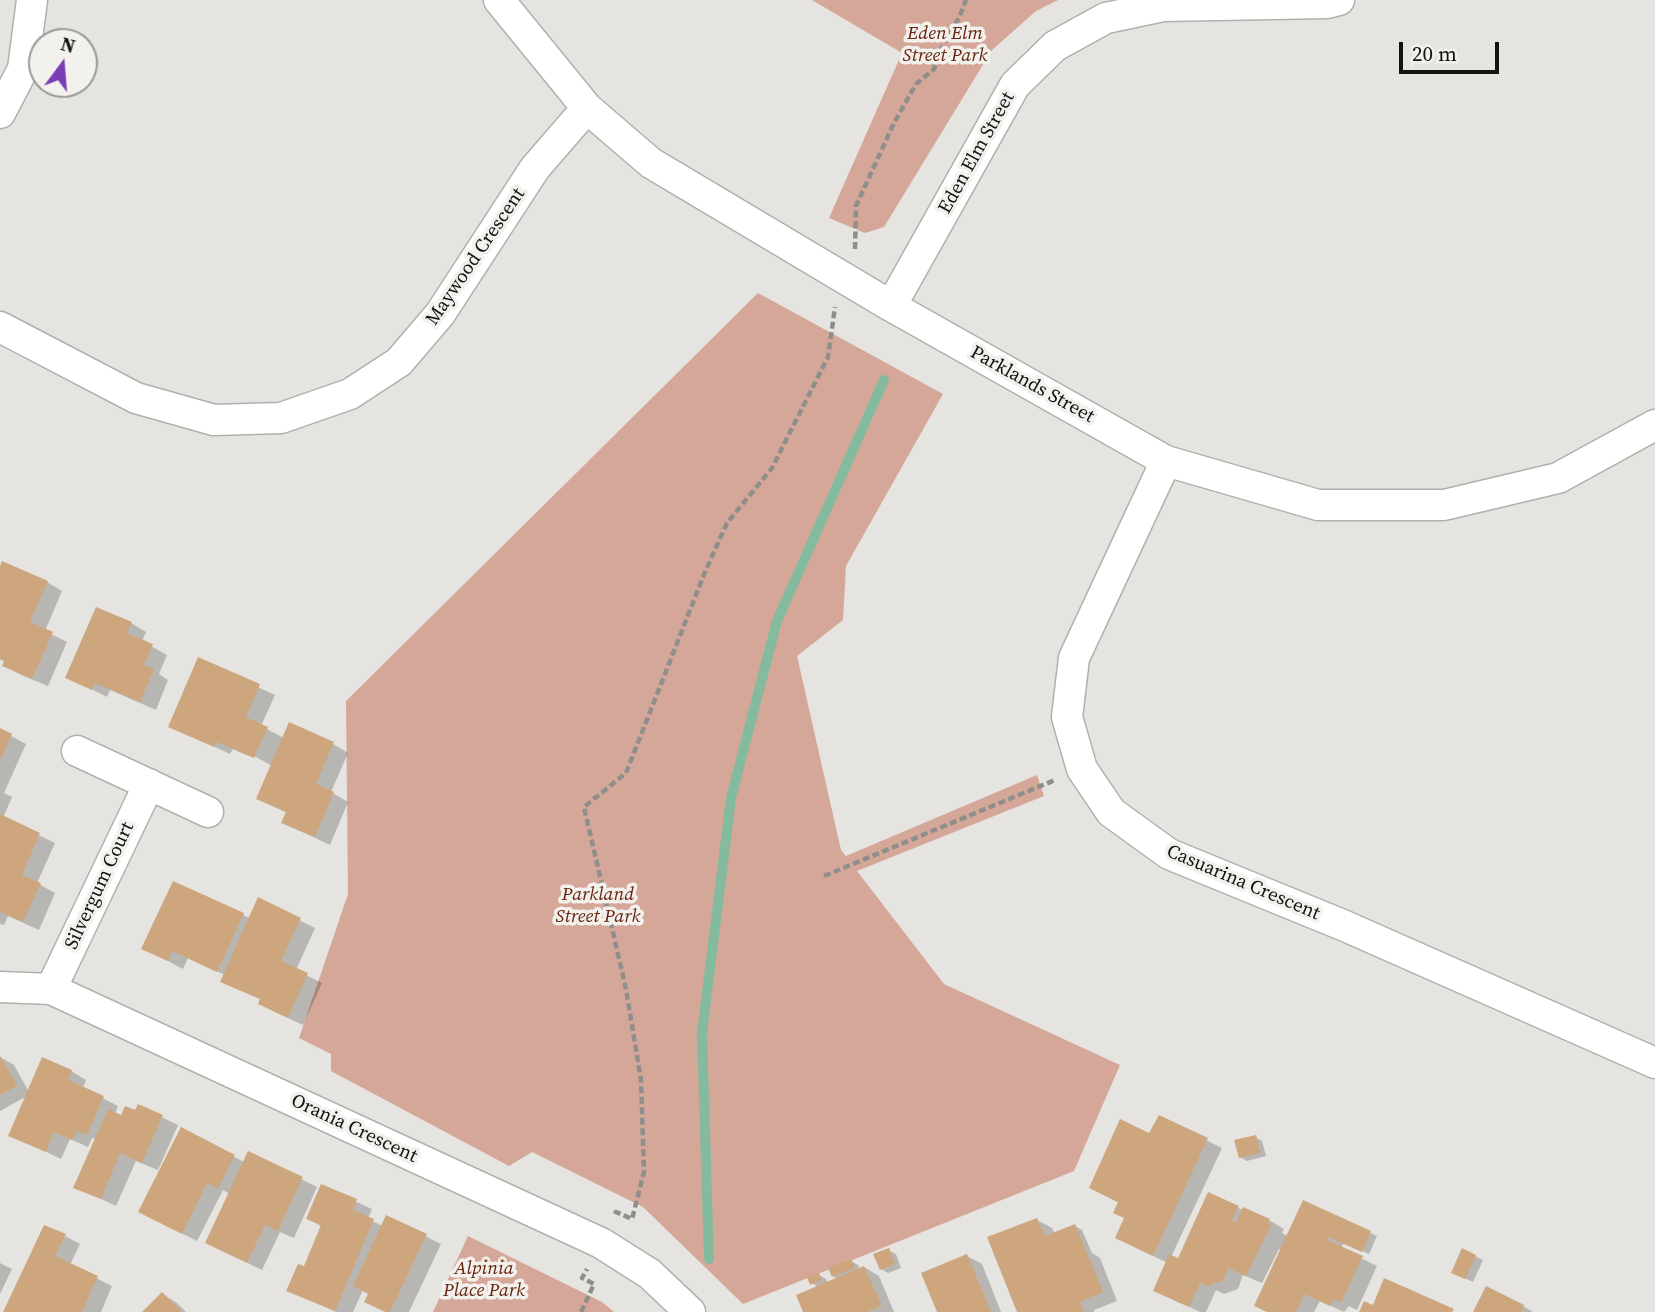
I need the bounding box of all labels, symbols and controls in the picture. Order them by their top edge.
park label: Eden Elm Street Park [903,23,987,67]
north arrow [28,28,98,98]
scale bar [1403,28,1503,72]
text: N [58,30,78,59]
text: 20 m [1412,39,1457,68]
street label: Eden Elm Street [934,88,1020,218]
street label: Maywood Crescent [422,184,530,330]
street label: Parklands Street [966,342,1098,428]
street label: Silvergum Court [61,819,139,953]
street label: Casuarina Crescent [1163,840,1323,926]
park label: Parkland Street Park [556,884,640,928]
street label: Orania Crescent [287,1090,421,1168]
park label: Alpinia Place Park [443,1258,525,1302]

